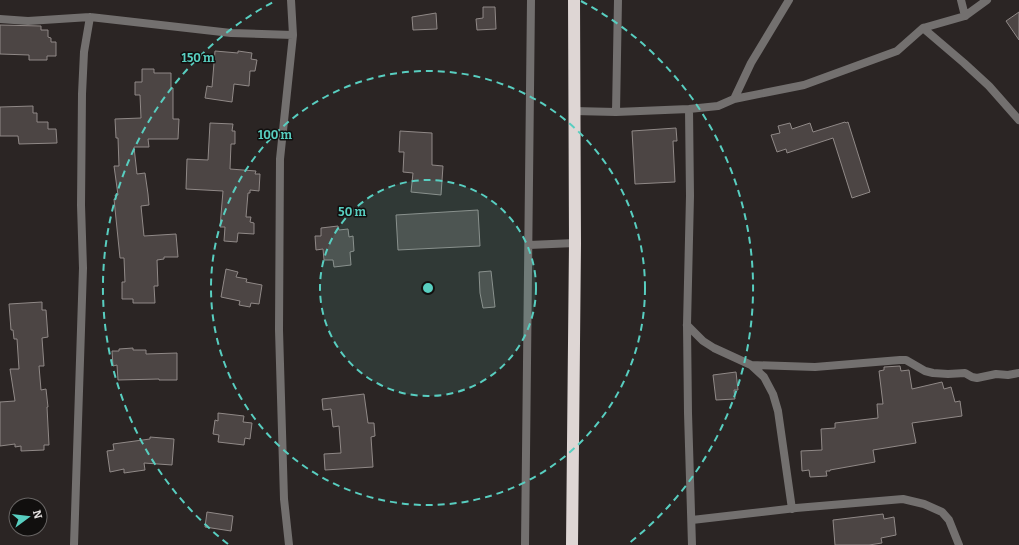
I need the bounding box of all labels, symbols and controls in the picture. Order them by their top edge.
text: 150 m [182,51,215,65]
text: 100 m [258,128,293,142]
text: 50 m [338,205,366,219]
centre of rings [421,281,435,295]
north arrow [8,497,48,537]
text: N [30,509,45,521]

